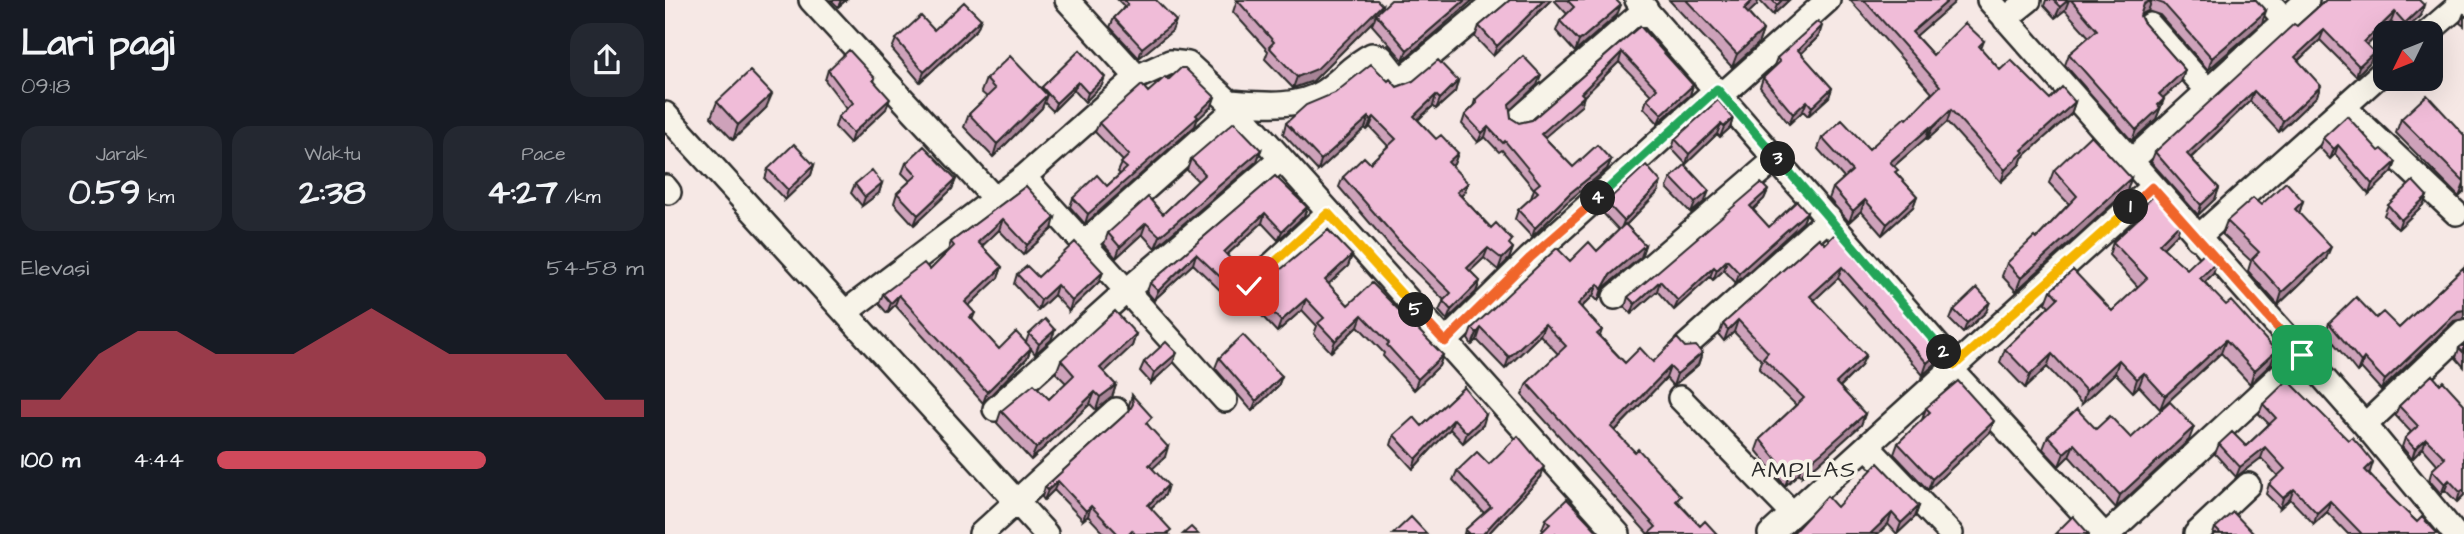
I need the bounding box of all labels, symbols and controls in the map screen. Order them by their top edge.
text: Lari pagi [21,18,174,70]
north arrow [2373,21,2443,91]
map controls [2373,21,2443,91]
button: share [570,23,644,97]
text: 09:18 [21,70,70,102]
text: Jarak [96,141,147,168]
text: Waktu [304,141,361,168]
text: Pace [521,141,566,168]
pin: 3 [1761,142,1795,176]
text: 3 [1773,145,1782,172]
text: 0.59 [69,168,140,217]
text: 2:38 [299,168,366,217]
text: 4:27 [487,168,558,217]
pin: 4 [1581,180,1615,216]
text: km [140,184,174,211]
text: /km [558,184,600,211]
text: 4 [1591,184,1604,211]
pin: 1 [2113,190,2149,224]
text: 1 [2129,193,2132,220]
text: Elevasi [21,252,89,284]
text: 54–58 m [547,252,644,284]
pin [1219,256,1279,316]
icon: check [1230,267,1268,305]
pin: 5 [1399,292,1433,328]
text: 5 [1409,296,1422,323]
pin [2272,325,2332,385]
pin: 2 [1927,334,1961,370]
icon: arrive [2283,336,2321,374]
text: 2 [1938,338,1949,365]
text: 100 m [21,444,80,476]
text: 4:44 [133,444,184,476]
district label: AMPLAS [1751,454,1857,486]

